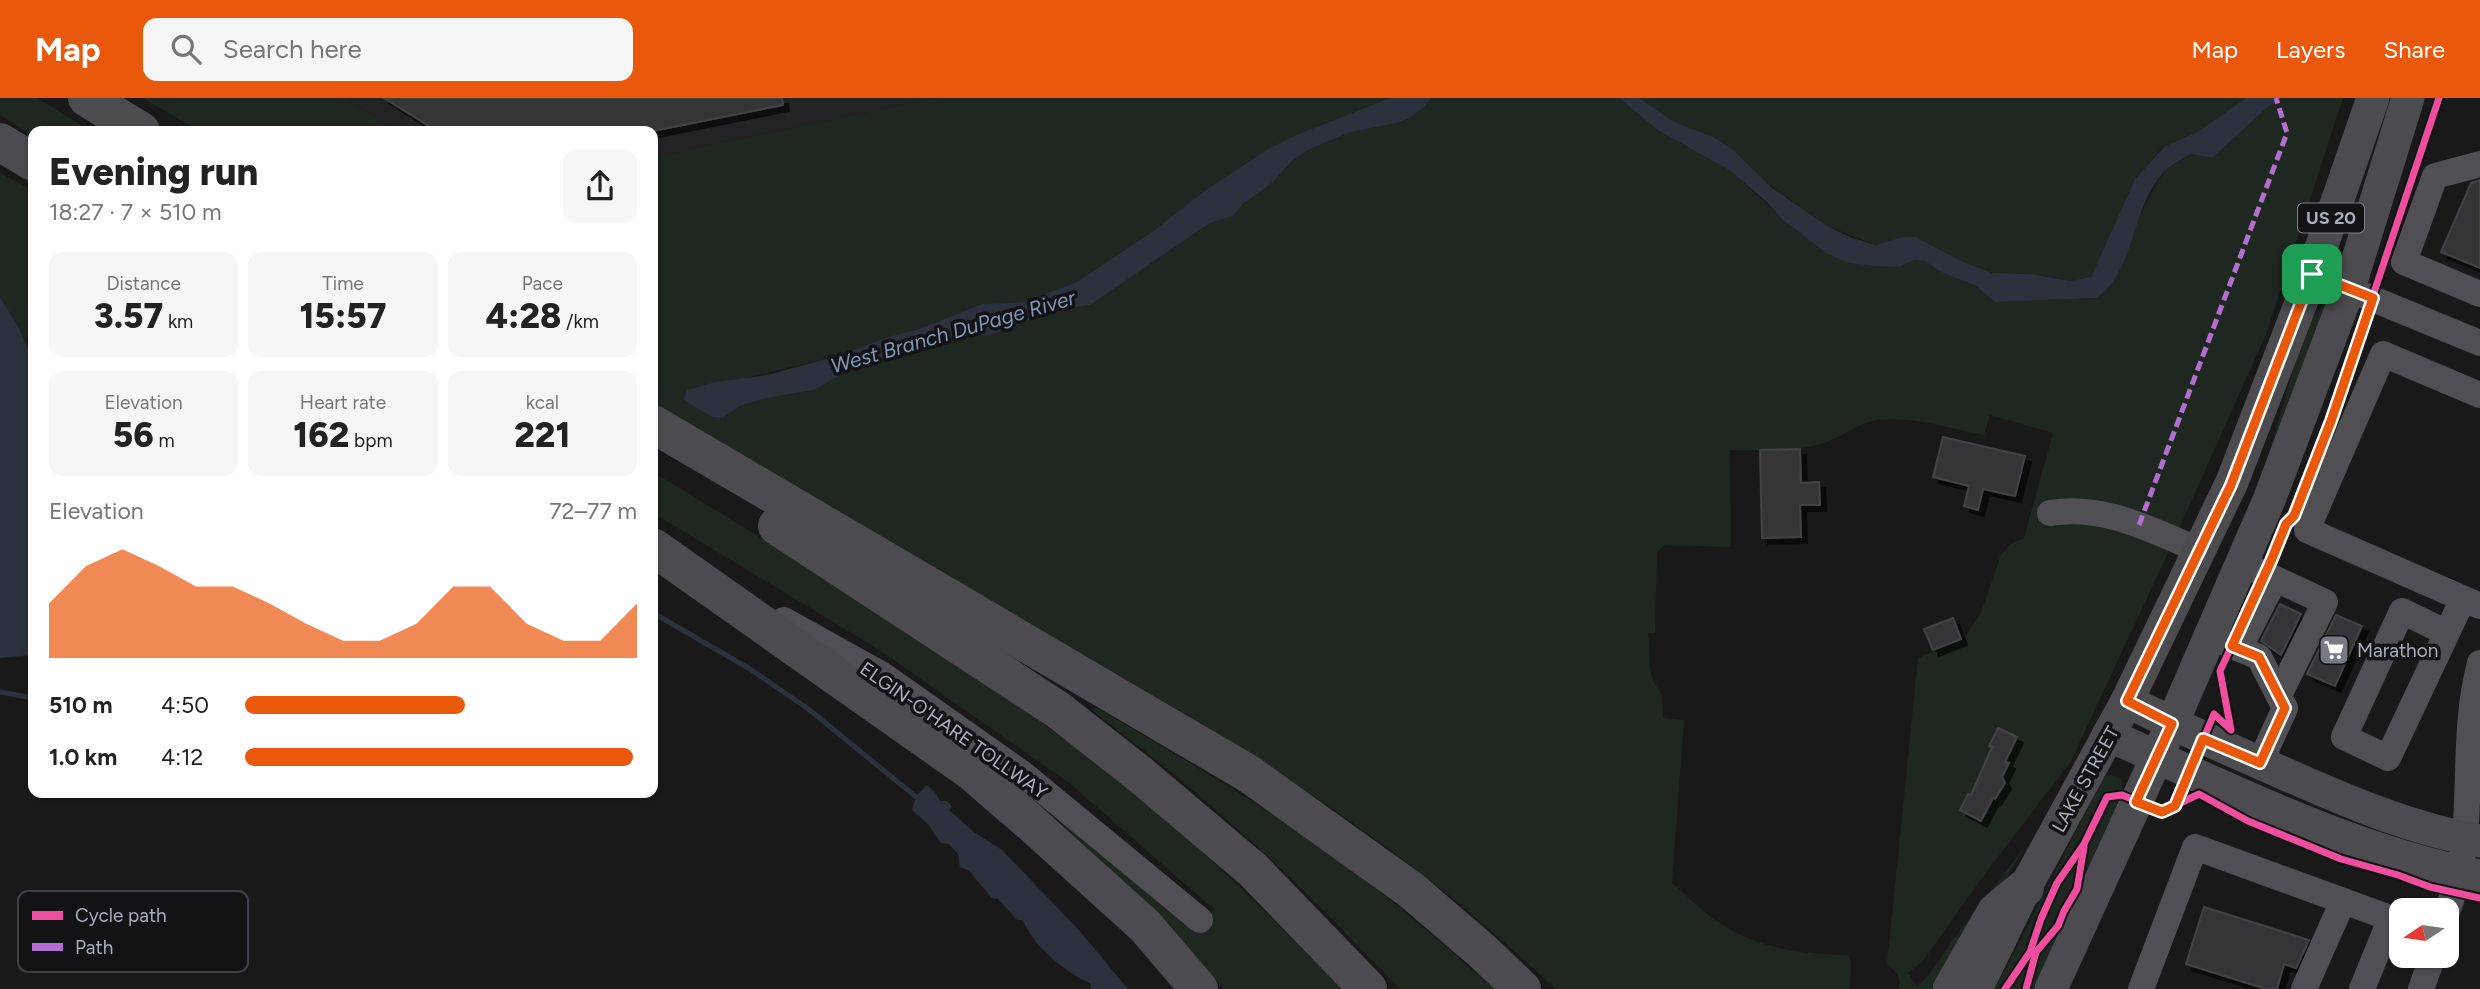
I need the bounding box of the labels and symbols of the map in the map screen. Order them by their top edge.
road number: US 20 [2298,204,2364,232]
pin [2282,244,2342,304]
water label: West Branch DuPage River [828,284,1079,378]
supermarket icon: Marathon [2317,633,2351,667]
place label: Marathon [2357,639,2438,662]
street label: ELGIN-O'HARE TOLLWAY [856,657,1052,804]
street label: LAKE STREET [2047,722,2124,836]
legend [18,891,248,972]
north arrow [2389,898,2459,968]
text: Cycle path [75,904,167,927]
text: Path [75,936,113,959]

